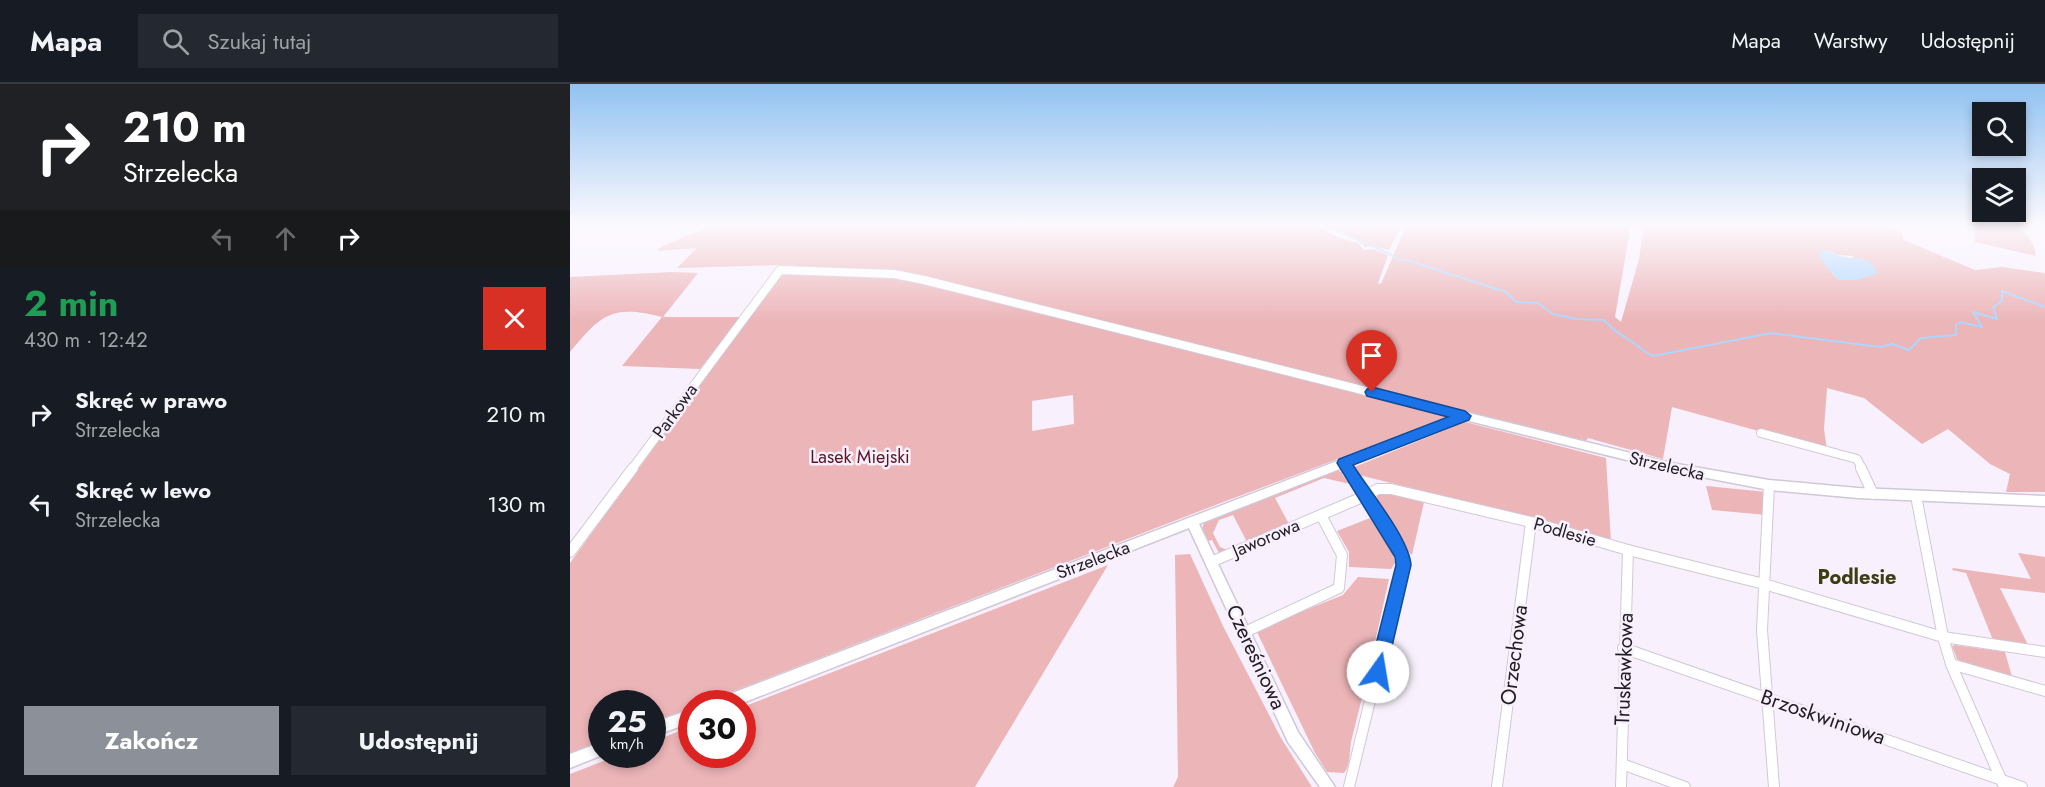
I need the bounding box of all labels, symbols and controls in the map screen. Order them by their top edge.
search box [138,14,558,68]
text: Mapa [30,21,102,62]
icon: search [159,25,192,58]
text: Szukaj tutaj [207,25,311,57]
text: Mapa [1732,26,1781,56]
text: Warstwy [1814,26,1887,56]
text: Udostępnij [1920,26,2015,56]
text: 210 m [123,97,247,158]
map controls [1972,102,2026,222]
button: search [1972,102,2026,156]
icon: right [24,108,102,186]
text: Strzelecka [123,153,238,192]
button: layers [1972,168,2026,222]
icon: left [206,222,239,255]
icon: ahead [269,222,302,255]
icon: right [332,222,365,255]
text: 2 min [24,277,119,329]
button: close [483,287,546,350]
text: 430 m · 12:42 [24,326,148,355]
pin [1346,330,1397,392]
icon: arrive [1355,339,1388,372]
street label: Parkowa [646,378,704,444]
text: Skręć w prawo [75,384,227,416]
icon: right [24,398,57,431]
text: 210 m [487,398,546,430]
text: Strzelecka [75,416,160,445]
park label: Lasek Miejski [810,444,910,470]
street label: Strzelecka [1627,445,1707,487]
text: Skręć w lewo [75,474,211,506]
icon: left [24,488,57,521]
text: 130 m [487,488,546,520]
text: Strzelecka [75,506,160,535]
street label: Podlesie [1531,511,1599,553]
street label: Jaworowa [1226,512,1304,565]
street label: Strzelecka [1053,534,1133,586]
district label: Podlesie [1818,563,1896,592]
street label: Czereśniowa [1219,600,1293,714]
street label: Orzechowa [1493,603,1535,707]
street label: Truskawkowa [1607,612,1641,726]
position arrow [1346,640,1410,704]
street label: Brzoskwiniowa [1757,682,1889,752]
speed limit sign: 30 [678,690,756,768]
text: 25 [607,700,647,743]
button: Zakończ [24,706,279,775]
button: Udostępnij [291,706,546,775]
text: km/h [610,733,644,755]

